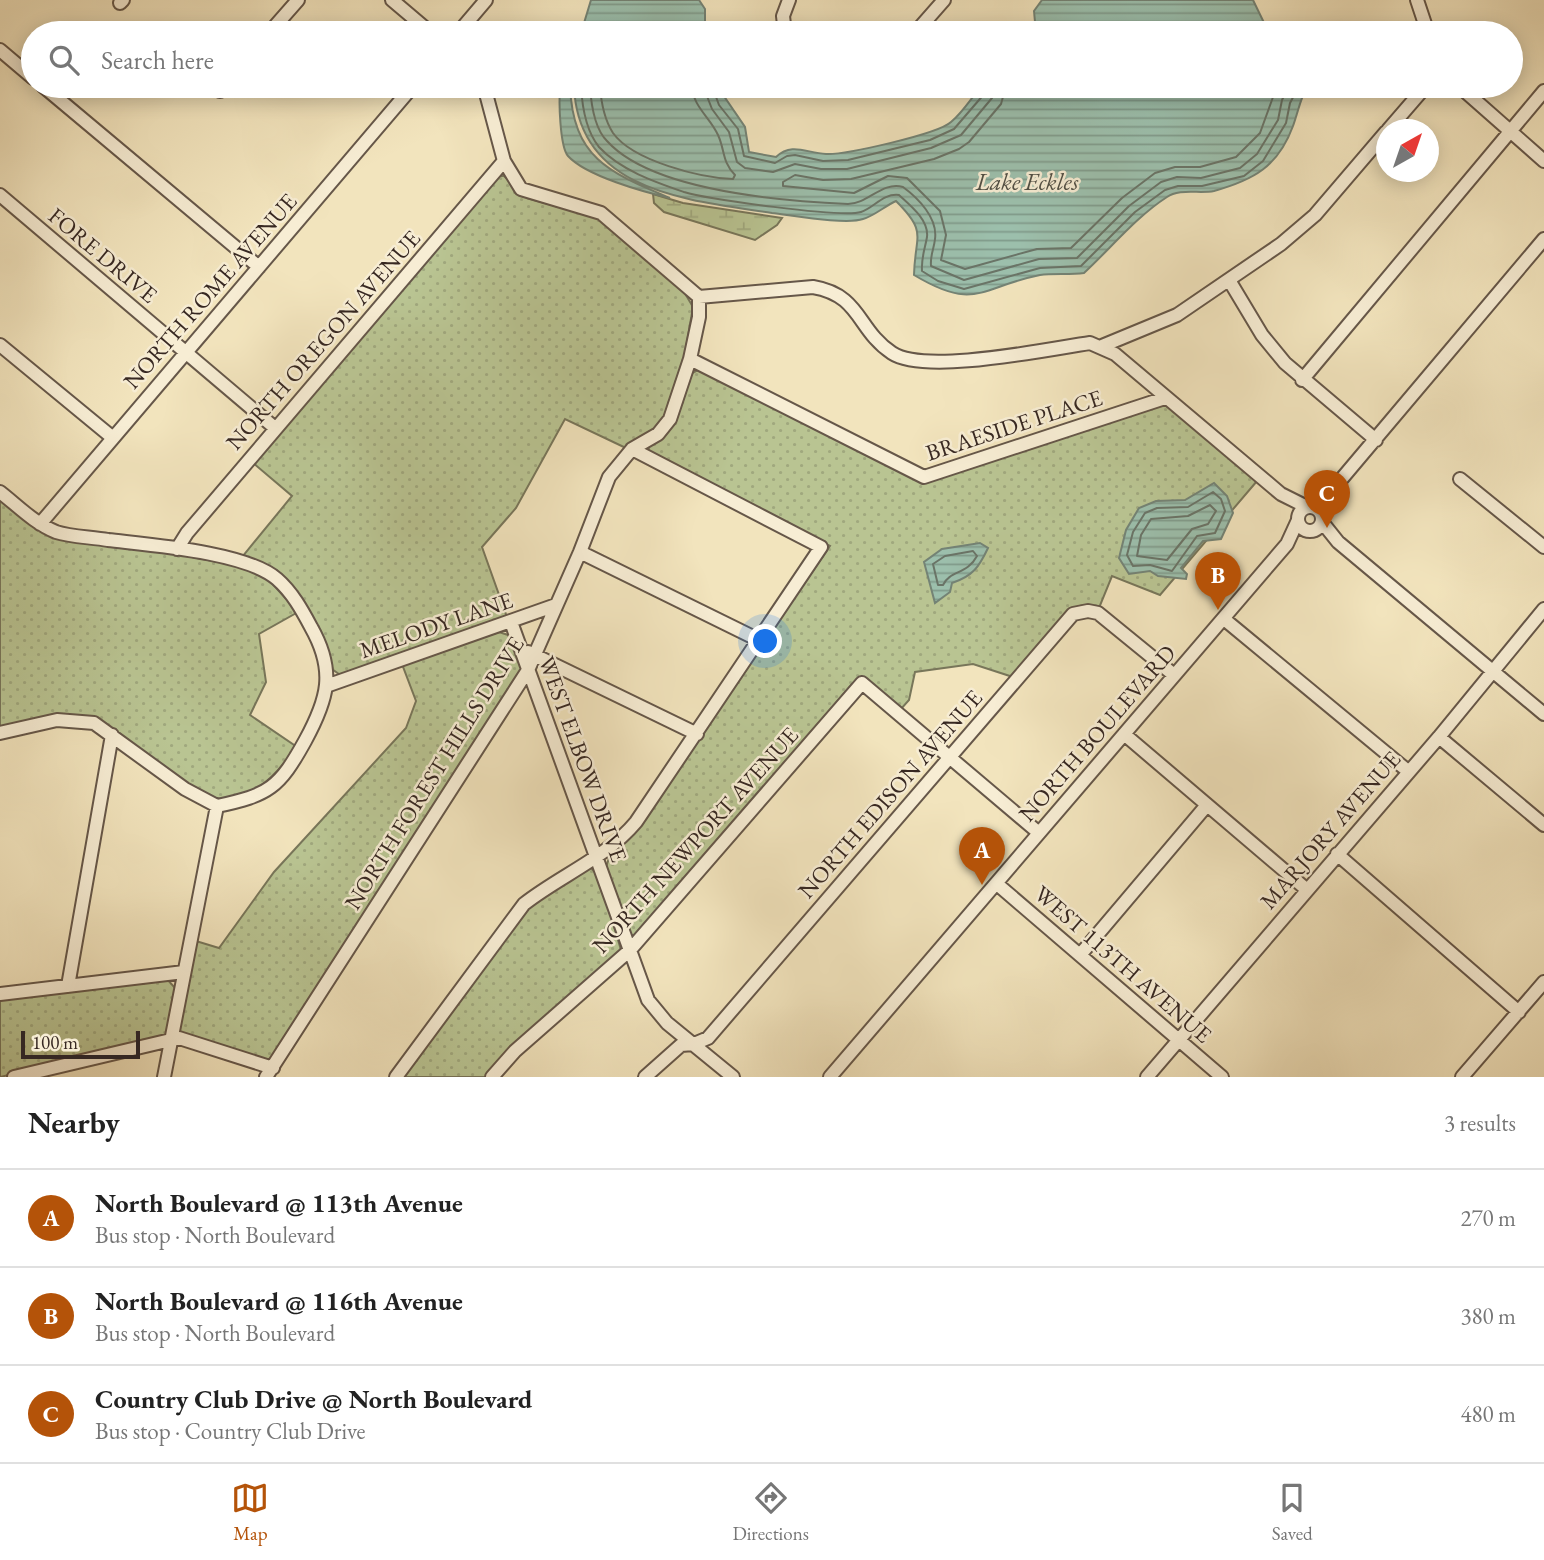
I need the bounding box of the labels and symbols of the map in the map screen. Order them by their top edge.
north arrow [1376,119,1439,182]
water label: Lake Eckles [975,166,1079,197]
street label: NORTH ROME AVENUE [117,187,303,395]
street label: FORE DRIVE [42,201,164,309]
street label: NORTH OREGON AVENUE [219,224,427,456]
street label: BRAESIDE PLACE [922,382,1106,468]
pin: C [1304,470,1350,528]
pin: B [1195,552,1241,610]
street label: MELODY LANE [355,585,517,665]
your location [748,624,782,658]
street label: NORTH FOREST HILLS DRIVE [337,631,531,915]
street label: NORTH BOULEVARD [1012,638,1182,828]
street label: WEST ELBOW DRIVE [532,652,634,866]
street label: NORTH EDISON AVENUE [792,684,988,904]
street label: NORTH NEWPORT AVENUE [585,721,805,959]
street label: MARJORY AVENUE [1253,745,1407,915]
pin: A [959,827,1005,885]
street label: WEST 113TH AVENUE [1028,879,1218,1049]
scale bar [21,1028,140,1060]

